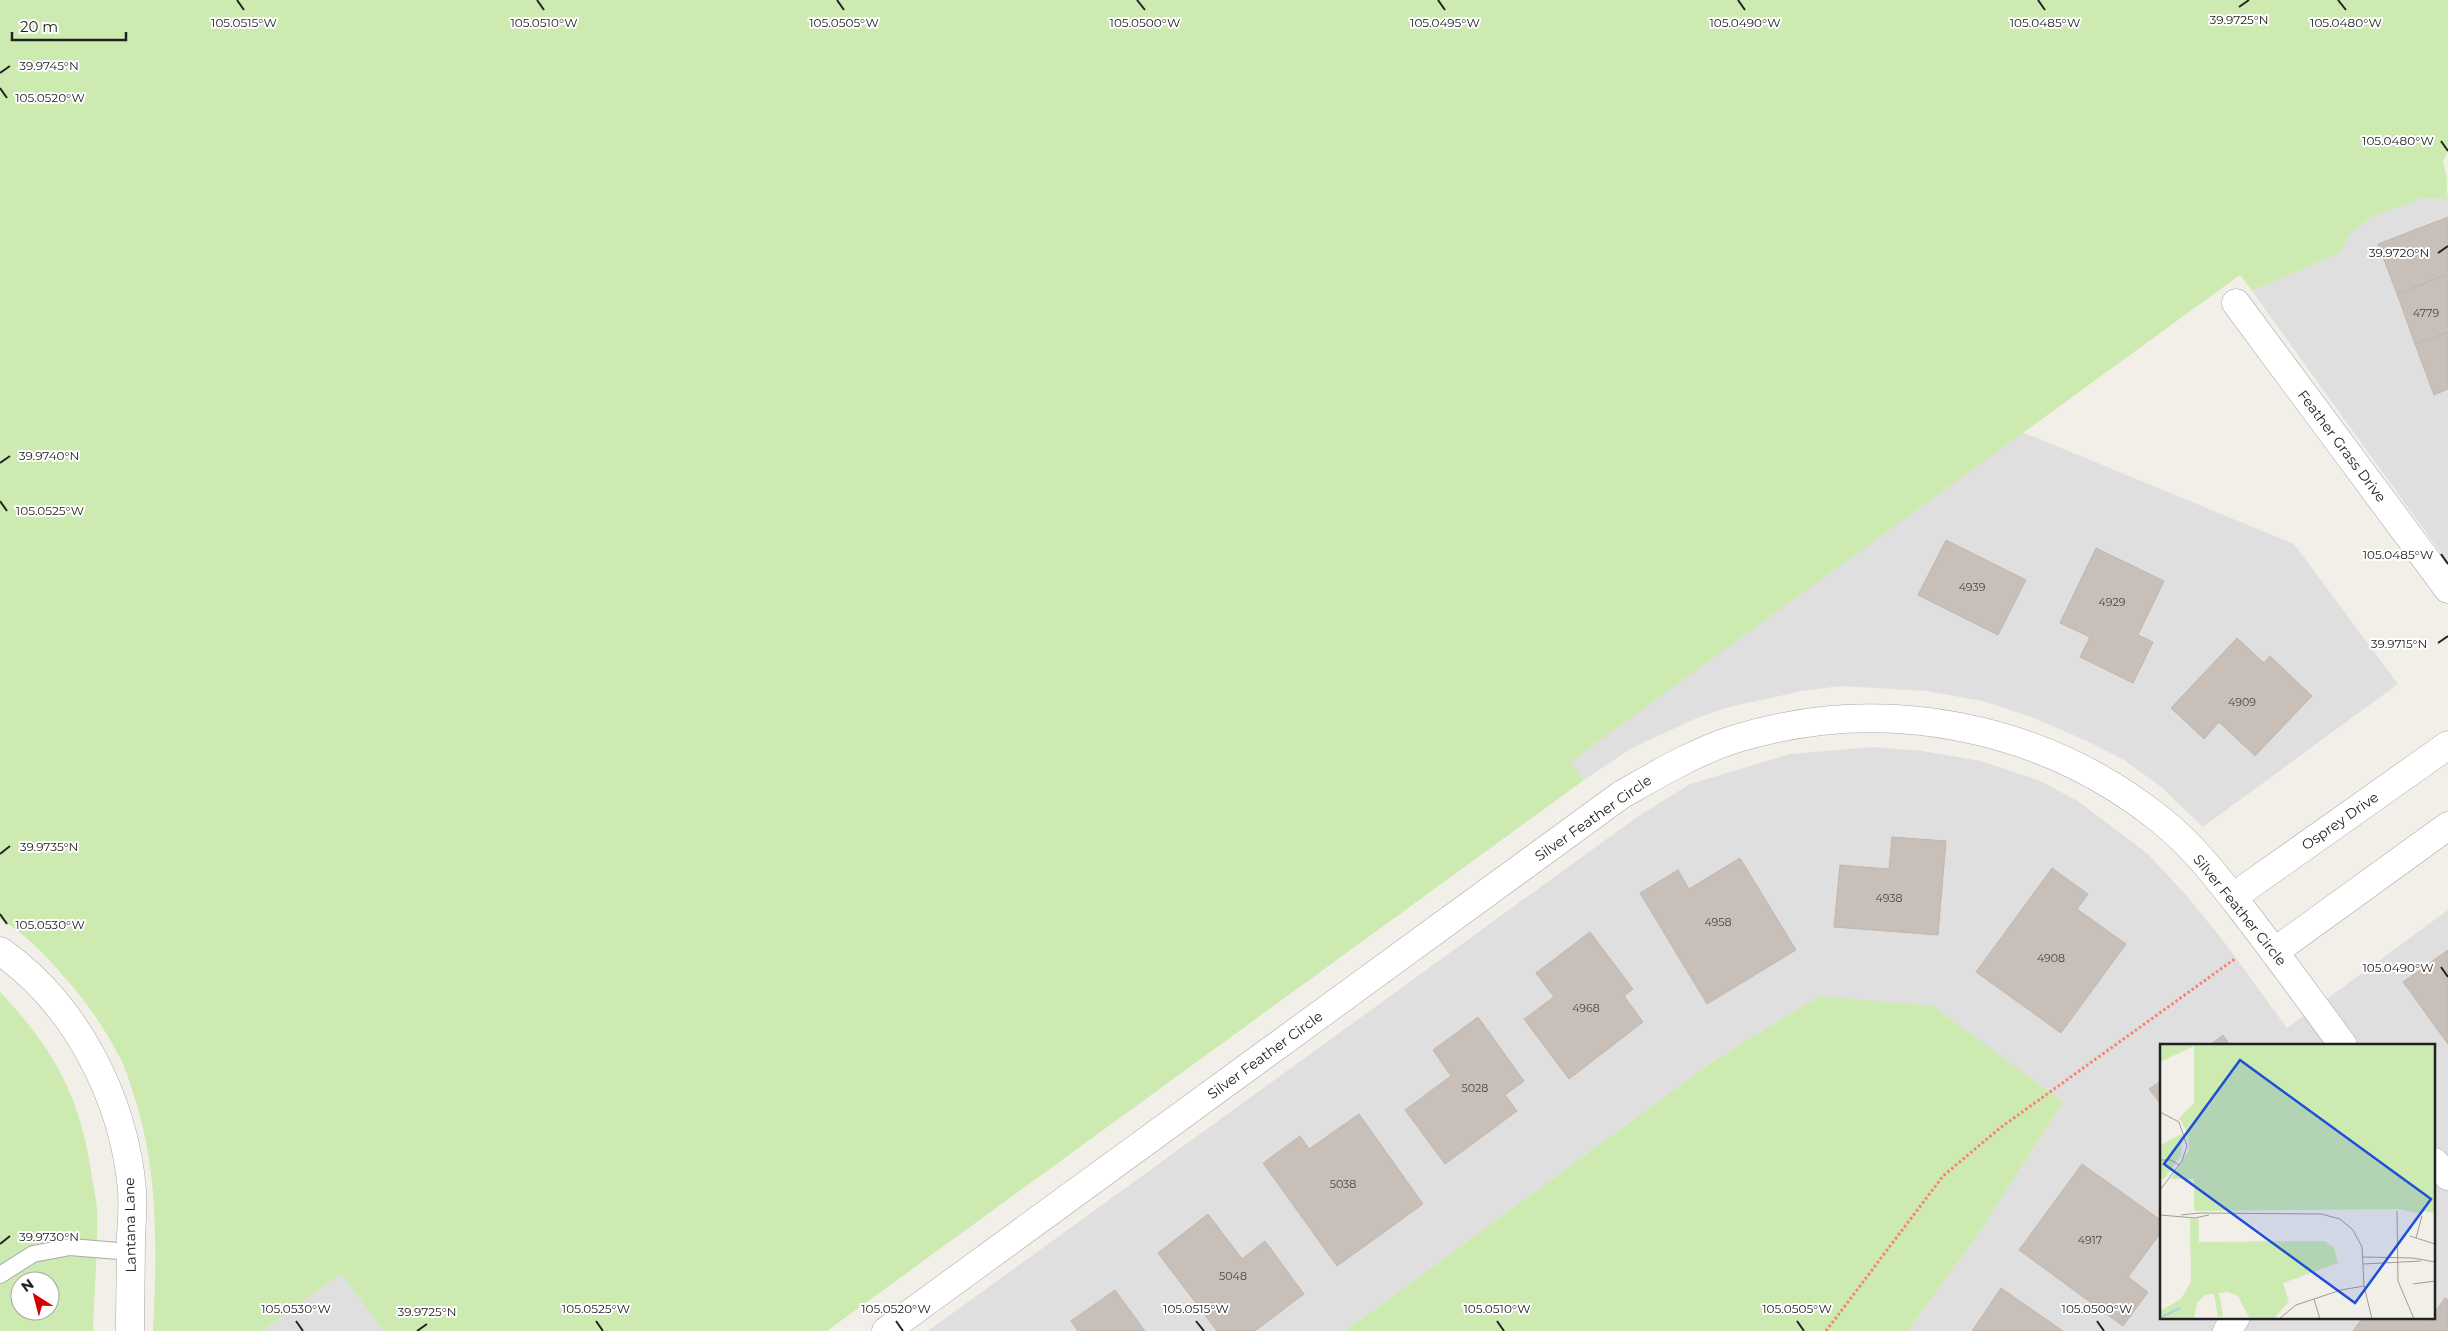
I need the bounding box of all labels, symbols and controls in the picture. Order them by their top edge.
scale bar [12,10,126,42]
text: 39.9725°N [2210,12,2268,27]
text: 105.0515°W [211,15,277,30]
text: 105.0510°W [510,15,578,30]
text: 105.0505°W [809,15,879,30]
text: 105.0500°W [1110,15,1180,30]
text: 105.0495°W [1410,15,1480,30]
text: 105.0490°W [1709,15,1781,30]
text: 105.0485°W [2010,15,2080,30]
text: 105.0480°W [2310,15,2382,30]
text: 20 m [20,17,58,36]
text: 39.9745°N [19,58,79,73]
text: 105.0520°W [15,90,85,105]
text: 105.0480°W [2362,133,2434,148]
text: 39.9720°N [2369,245,2429,260]
house number: 4779 [2413,306,2439,320]
street label: Feather Grass Drive [2294,386,2390,506]
text: 39.9740°N [19,448,79,463]
text: 105.0525°W [16,503,84,518]
text: 105.0485°W [2363,547,2433,562]
house number: 4939 [1959,580,1986,594]
house number: 4929 [2099,595,2126,609]
text: 39.9715°N [2371,636,2427,651]
house number: 4909 [2228,695,2256,709]
street label: Silver Feather Circle [1531,771,1655,865]
street label: Osprey Drive [2298,788,2382,854]
text: 39.9735°N [20,839,78,854]
street label: Silver Feather Circle [2189,851,2291,969]
house number: 4938 [1876,891,1903,905]
house number: 4958 [1704,915,1732,929]
text: 105.0530°W [15,917,85,932]
house number: 4908 [2037,951,2065,965]
text: 105.0490°W [2362,960,2434,975]
house number: 4968 [1572,1001,1600,1015]
street label: Silver Feather Circle [1204,1007,1326,1103]
inset map [2160,1044,2436,1318]
house number: 5028 [1462,1081,1488,1095]
street label: Lantana Lane [120,1177,140,1273]
house number: 5038 [1330,1177,1356,1191]
text: 39.9730°N [19,1229,79,1244]
house number: 4917 [2078,1233,2102,1247]
house number: 5048 [1219,1269,1247,1283]
north arrow [10,1271,60,1321]
text: N [17,1275,37,1296]
text: 105.0530°W [261,1301,331,1316]
text: 105.0525°W [562,1301,630,1316]
text: 105.0520°W [861,1301,931,1316]
text: 105.0515°W [1163,1301,1229,1316]
text: 105.0510°W [1463,1301,1531,1316]
text: 105.0505°W [1762,1301,1832,1316]
text: 105.0500°W [2062,1301,2132,1316]
text: 39.9725°N [398,1304,456,1319]

